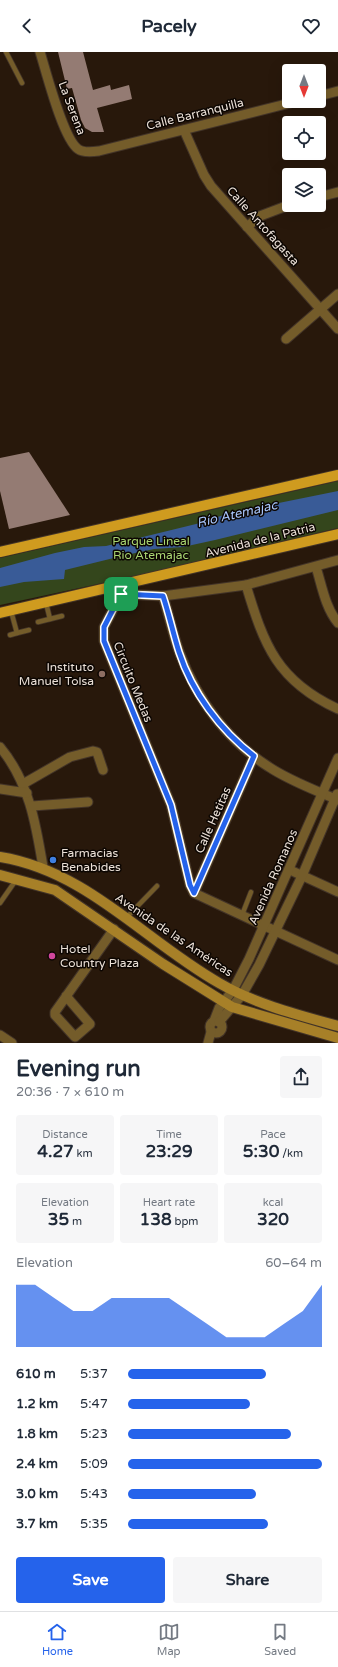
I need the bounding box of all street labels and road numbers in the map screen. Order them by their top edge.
street label: La Serena [55,79,89,137]
street label: Calle Barranquilla [145,95,245,133]
street label: Calle Antofagasta [224,184,302,268]
street label: Avenida de la Patria [204,520,316,560]
street label: Circuito Medas [110,640,156,725]
street label: Calle Hetitas [192,784,234,855]
street label: Avenida Romanos [246,827,300,927]
street label: Avenida de las Américas [113,890,236,980]

